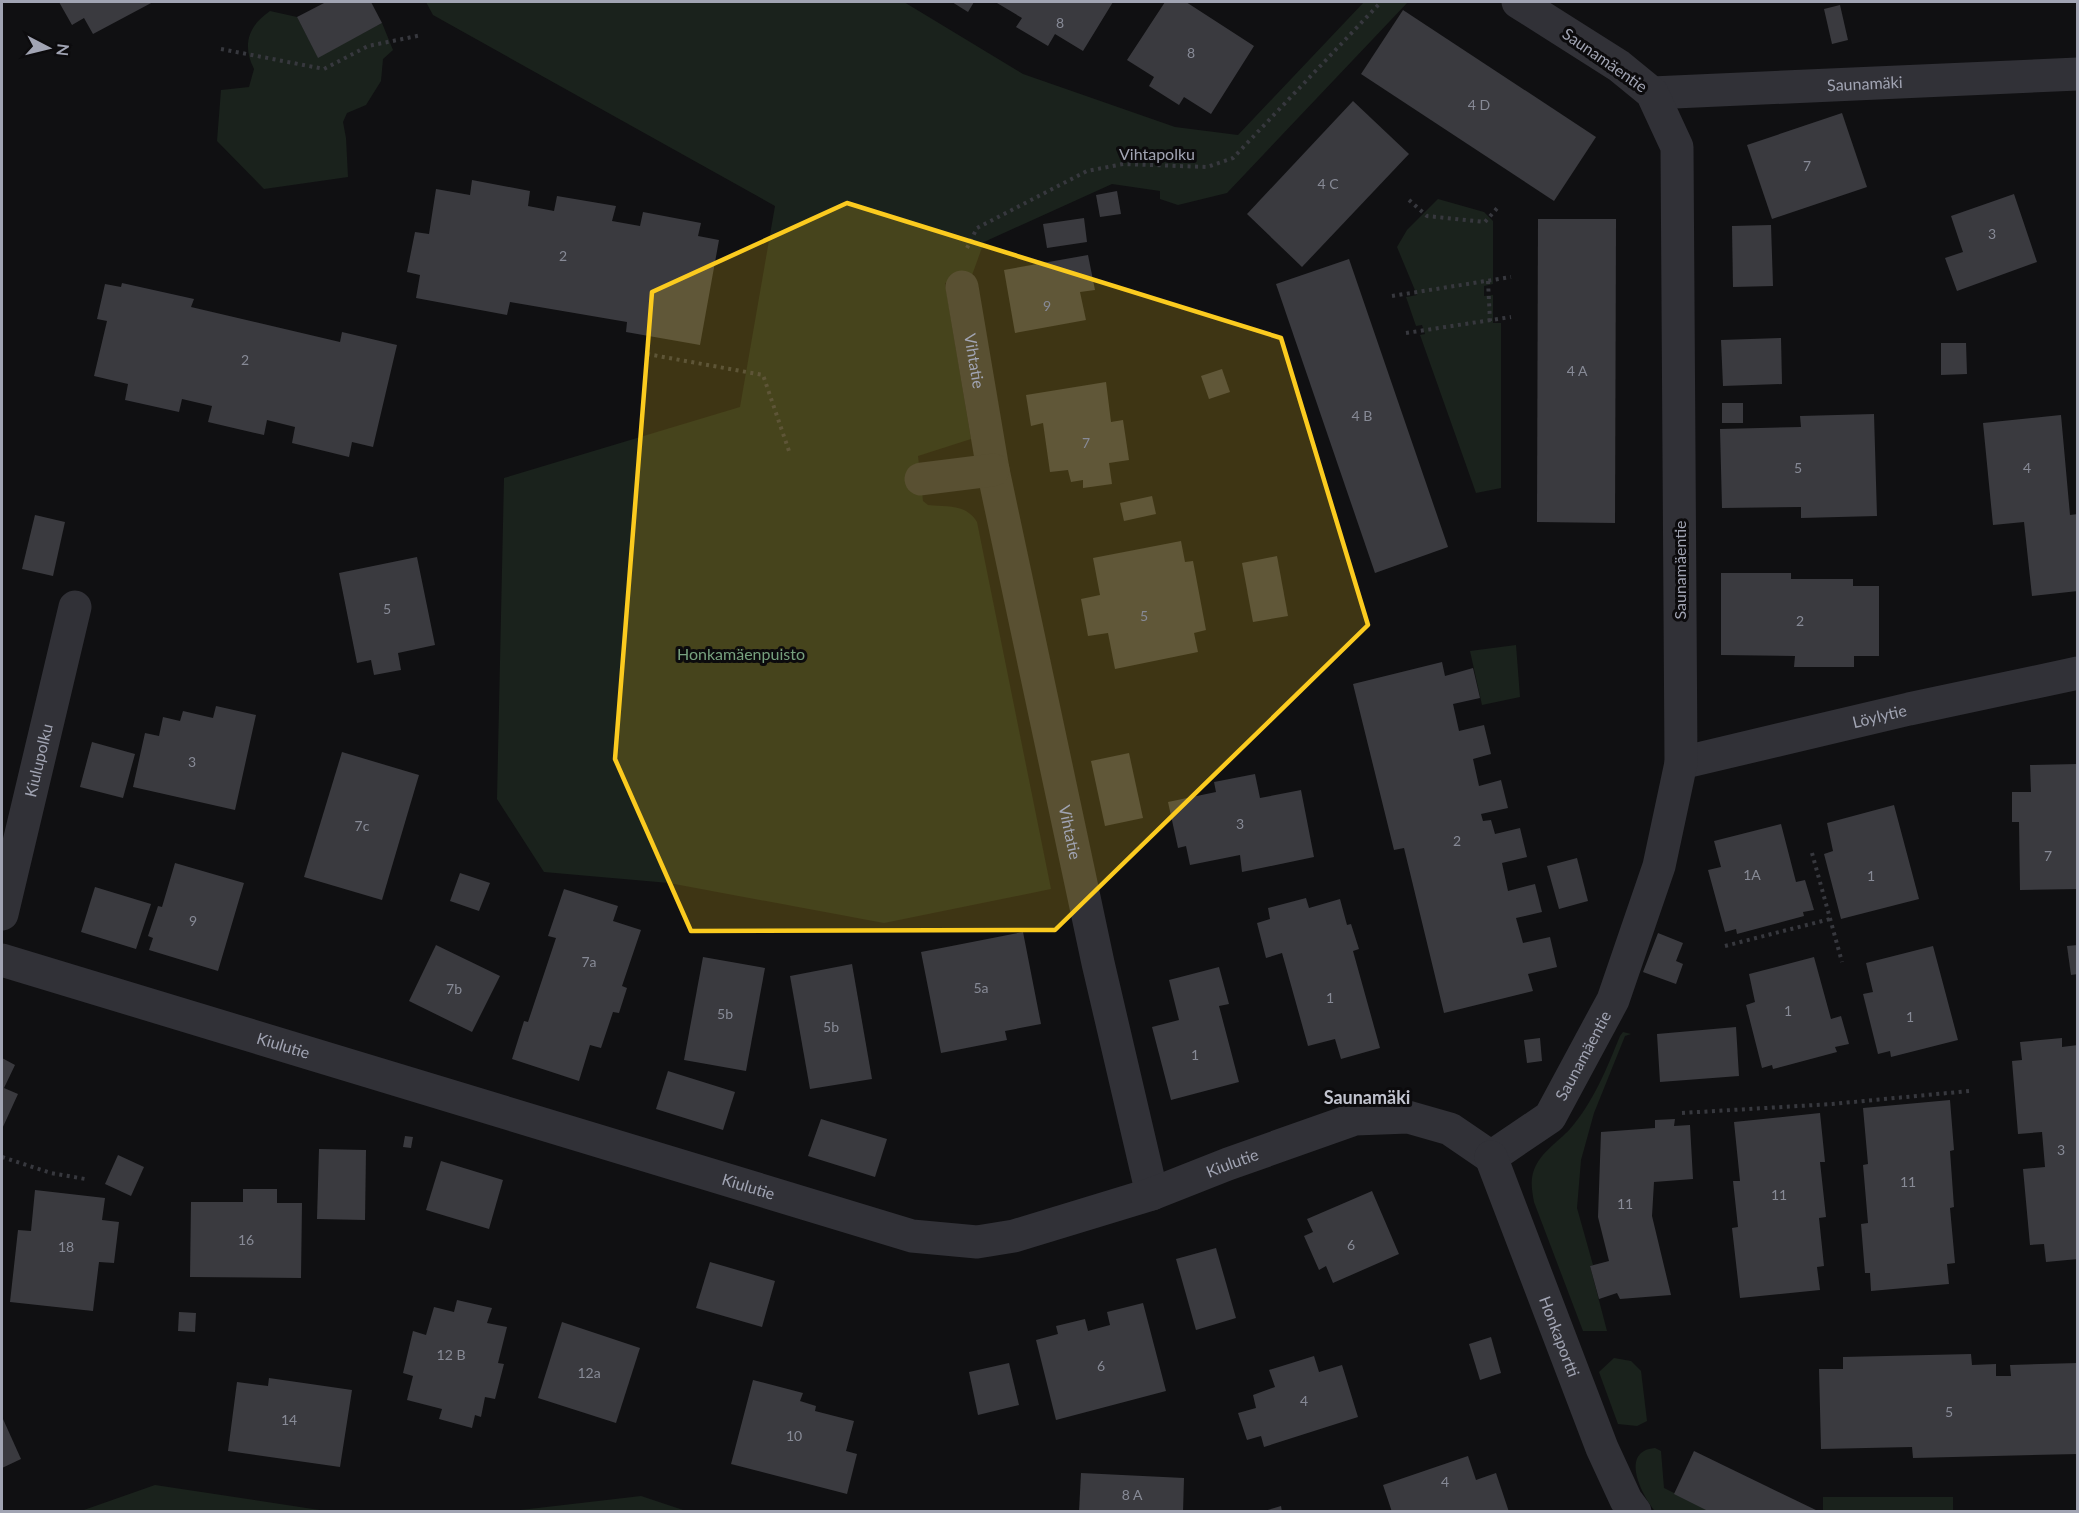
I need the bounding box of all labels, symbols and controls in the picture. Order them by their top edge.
house number: 8 [1056,14,1064,31]
north arrow [18,18,78,78]
street label: Saunamäentie [1559,23,1651,96]
text: N [53,43,74,57]
house number: 8 [1187,44,1195,61]
street label: Saunamäki [1827,72,1903,94]
house number: 4 D [1468,96,1490,113]
street label: Vihtapolku [1119,144,1195,163]
house number: 7 [1803,157,1811,174]
house number: 4 C [1317,175,1339,192]
house number: 3 [1988,225,1996,242]
house number: 2 [559,247,567,264]
house number: 9 [1043,297,1051,314]
street label: Vihtatie [961,332,989,390]
house number: 2 [241,351,249,368]
house number: 4 A [1567,362,1588,379]
house number: 4 B [1352,407,1372,424]
house number: 7 [1082,434,1090,451]
house number: 5 [1794,459,1802,476]
house number: 4 [2023,459,2031,476]
street label: Saunamäentie [1670,521,1689,620]
house number: 5 [383,600,391,617]
house number: 5 [1140,607,1148,624]
house number: 2 [1796,612,1804,629]
park label: Honkamäenpuisto [677,644,805,663]
street label: Löylytie [1850,700,1908,731]
street label: Kiulupolku [20,722,56,799]
house number: 3 [188,753,196,770]
street label: Vihtatie [1056,803,1086,861]
house number: 3 [1236,815,1244,832]
house number: 7c [355,817,370,834]
house number: 2 [1453,832,1461,849]
house number: 7 [2044,847,2052,864]
house number: 1A [1743,866,1761,883]
house number: 1 [1867,867,1875,884]
house number: 9 [189,912,197,929]
house number: 7a [581,953,597,970]
house number: 5a [973,979,989,996]
house number: 7b [446,980,462,997]
house number: 1 [1326,989,1334,1006]
house number: 1 [1784,1002,1792,1019]
house number: 5b [717,1005,733,1022]
street label: Saunamäentie [1551,1007,1614,1103]
house number: 1 [1906,1008,1914,1025]
house number: 5b [823,1018,839,1035]
street label: Kiulutie [255,1028,312,1062]
house number: 1 [1191,1046,1199,1063]
district label: Saunamäki [1324,1086,1410,1108]
house number: 3 [2057,1141,2065,1158]
street label: Kiulutie [1203,1144,1261,1181]
street label: Kiulutie [720,1169,777,1203]
house number: 11 [1900,1173,1916,1190]
house number: 11 [1771,1186,1787,1203]
house number: 11 [1617,1195,1633,1212]
house number: 16 [238,1231,254,1248]
house number: 6 [1347,1236,1355,1253]
house number: 18 [58,1238,74,1255]
street label: Honkaportti [1536,1293,1584,1379]
house number: 12 B [437,1346,465,1363]
house number: 6 [1097,1357,1105,1374]
house number: 12a [577,1364,601,1381]
house number: 4 [1300,1392,1308,1409]
house number: 5 [1945,1403,1953,1420]
house number: 14 [281,1411,297,1428]
house number: 10 [786,1427,802,1444]
house number: 4 [1441,1473,1449,1490]
house number: 8 A [1122,1486,1143,1503]

